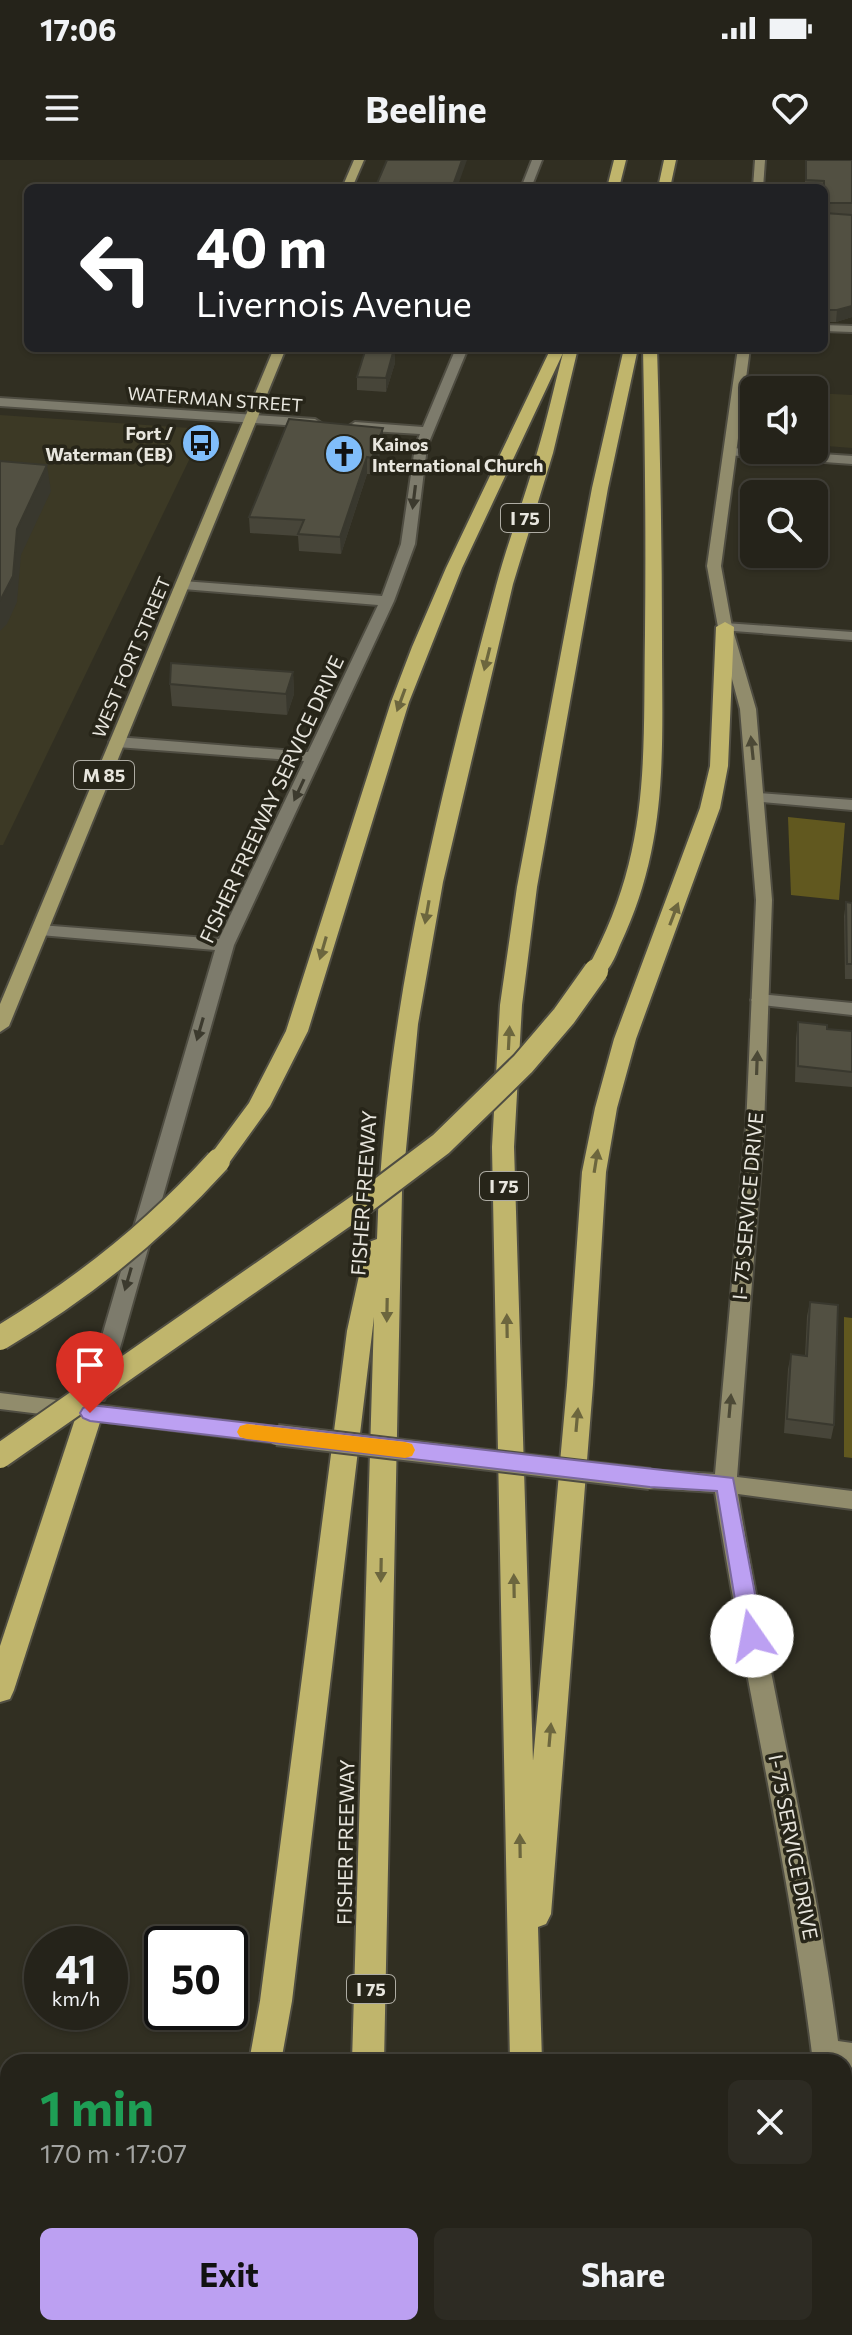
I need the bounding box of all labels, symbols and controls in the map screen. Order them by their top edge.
text: 17:06 [40,10,116,47]
icon: menu [40,86,84,130]
text: Beeline [365,86,487,130]
icon: heart [768,86,812,130]
text: 40 m [196,211,327,280]
icon: left [64,216,168,320]
text: Livernois Avenue [196,280,472,324]
map controls [740,376,828,568]
button: sound [740,376,828,464]
street label: WATERMAN STREET [127,382,303,416]
place label: Fort / Waterman (EB) [45,422,173,465]
bus stop icon: Fort / Waterman (EB) [180,422,222,464]
church icon: Kainos International Church [323,433,365,475]
place label: Kainos International Church [372,433,543,476]
button: search [740,480,828,568]
one-way arrow [407,485,420,510]
road number: I 75 [501,504,549,532]
street label: WEST FORT STREET [87,573,175,741]
one-way arrow [480,647,492,672]
street label: FISHER FREEWAY SERVICE DRIVE [194,652,348,946]
one-way arrow [394,688,406,712]
one-way arrow [745,735,758,760]
road number: M 85 [74,761,134,789]
one-way arrow [292,778,306,801]
one-way arrow [421,900,433,925]
one-way arrow [668,902,681,926]
one-way arrow [316,937,329,961]
one-way arrow [193,1018,206,1042]
one-way arrow [503,1025,516,1050]
one-way arrow [751,1050,764,1075]
street label: FISHER FREEWAY [345,1110,381,1276]
street label: I- 75 SERVICE DRIVE [727,1111,767,1301]
one-way arrow [590,1148,602,1173]
road number: I 75 [480,1172,528,1200]
one-way arrow [122,1267,134,1292]
one-way arrow [381,1298,393,1323]
one-way arrow [501,1313,514,1338]
pin [56,1331,124,1413]
icon: arrive [68,1343,112,1387]
one-way arrow [724,1393,737,1418]
one-way arrow [571,1407,584,1432]
one-way arrow [375,1558,387,1583]
one-way arrow [507,1573,520,1598]
position arrow [710,1594,794,1678]
one-way arrow [544,1722,557,1747]
street label: I- 75 SERVICE DRIVE [764,1752,824,1942]
street label: FISHER FREEWAY [332,1759,358,1925]
one-way arrow [514,1833,526,1858]
speed limit sign: 50 [144,1926,248,2030]
text: 41 [55,1943,97,1992]
road number: I 75 [347,1975,395,2003]
text: km/h [52,1986,100,2010]
text: 1 min [40,2077,154,2136]
button: close [728,2080,812,2164]
text: 170 m · 17:07 [40,2137,187,2168]
button: Exit [40,2228,418,2320]
button: Share [434,2228,812,2320]

